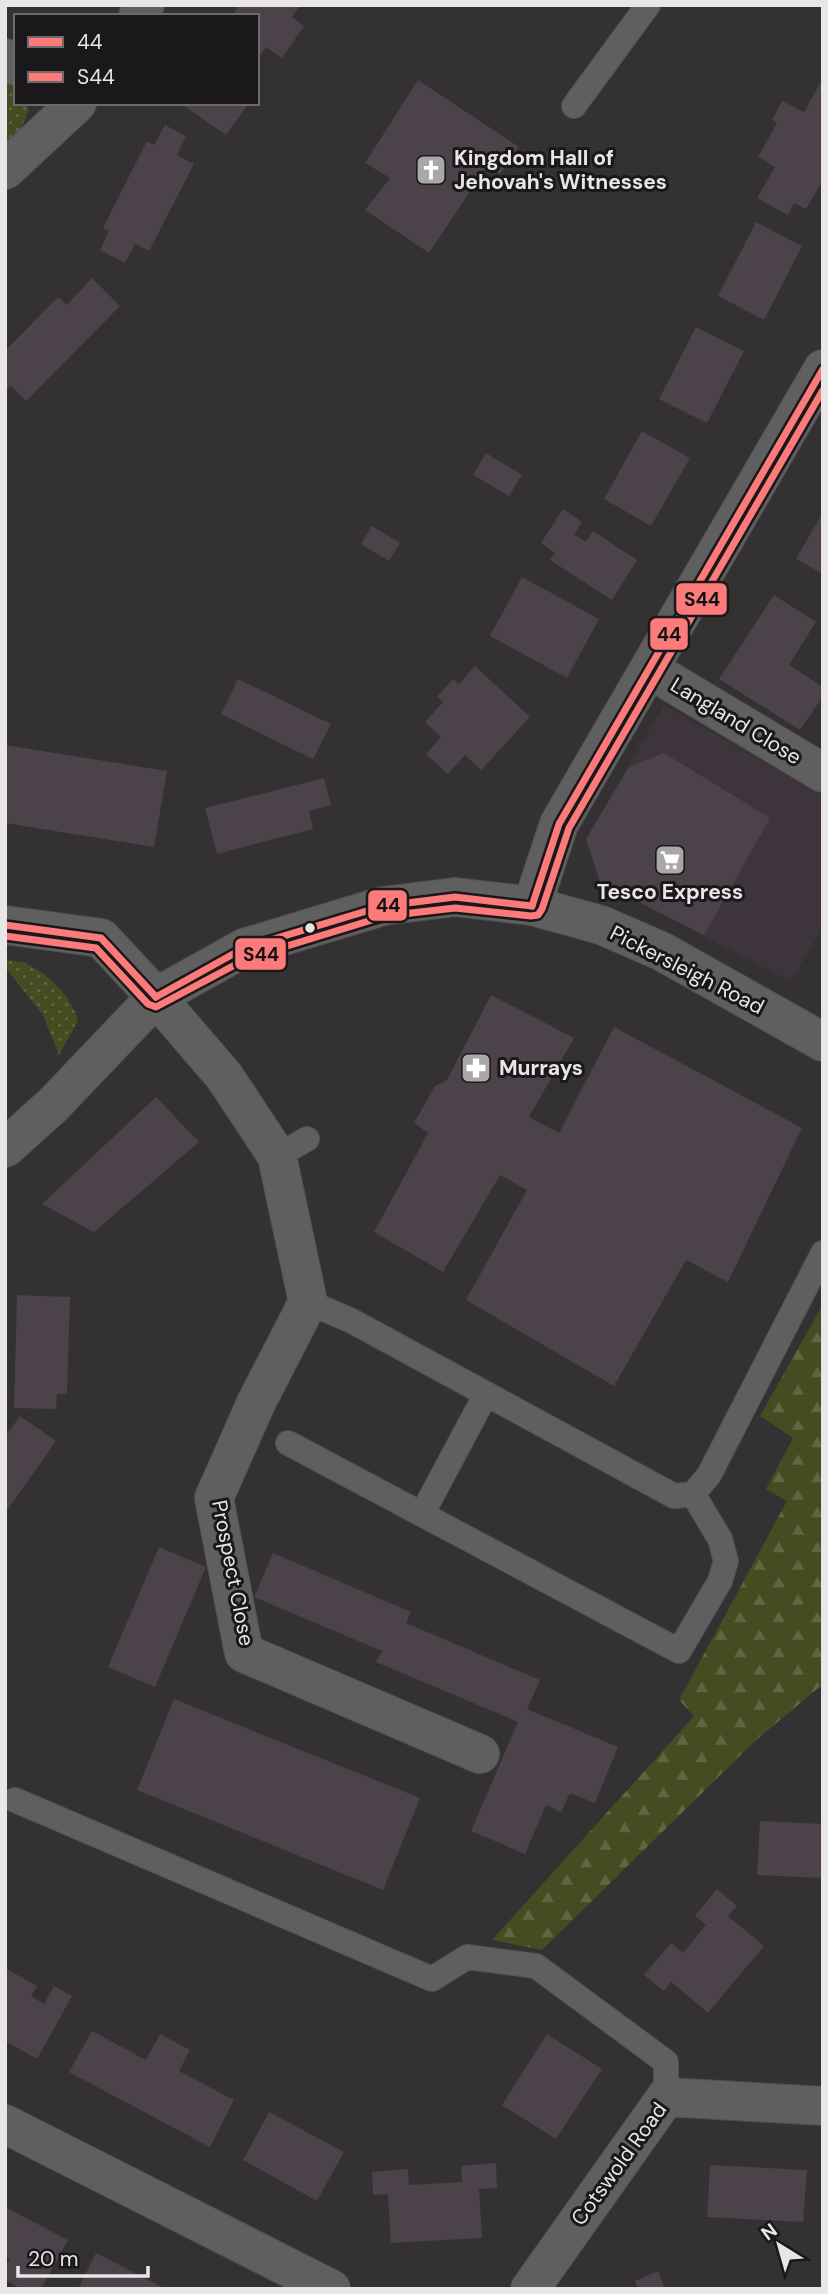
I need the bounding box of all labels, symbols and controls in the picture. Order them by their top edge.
legend [14,14,259,105]
text: 44 [77,28,103,56]
text: S44 [77,63,115,91]
place label: Kingdom Hall of Jehovah's Witnesses [454,144,667,196]
church icon: Kingdom Hall of Jehovah's Witnesses [414,153,448,187]
line badge: S44 [675,582,728,616]
text: S44 [684,587,720,612]
line badge: 44 [649,617,689,651]
text: 44 [657,622,681,647]
street label: Langland Close [665,671,807,771]
supermarket icon: Tesco Express [653,843,687,877]
place label: Tesco Express [597,878,743,906]
line badge: 44 [367,889,408,922]
text: 44 [376,893,400,918]
street label: Pickersleigh Road [605,919,769,1021]
unlabelled marker [303,921,317,935]
line badge: S44 [234,937,287,971]
text: S44 [243,942,279,967]
pharmacy icon: Murrays [459,1051,493,1085]
place label: Murrays [499,1054,583,1082]
street label: Prospect Close [205,1498,261,1648]
street label: Cotswold Road [565,2097,673,2231]
north arrow [744,2210,814,2280]
text: N [756,2218,782,2246]
scale bar [18,2234,147,2278]
text: 20 m [28,2245,79,2273]

